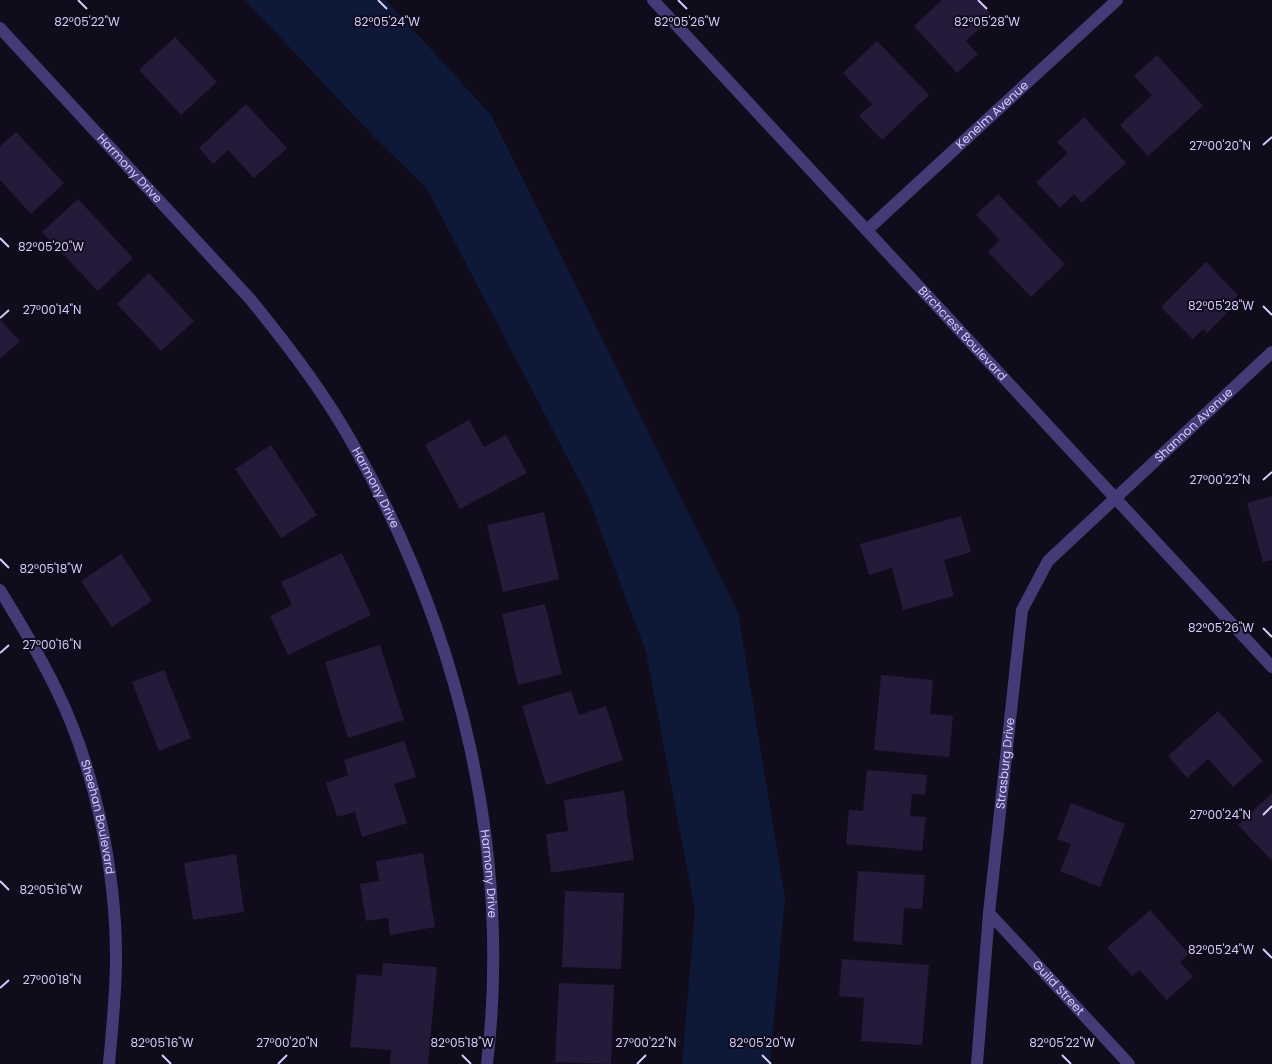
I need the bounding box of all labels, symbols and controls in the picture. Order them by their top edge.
text: 82°05'22"W [54,13,120,30]
text: 82°05'24"W [354,13,420,30]
text: 82°05'26"W [654,13,720,30]
text: 82°05'28"W [954,13,1020,30]
street label: Kenelm Avenue [952,77,1032,152]
street label: Harmony Drive [94,130,166,206]
text: 27°00'20"N [1189,137,1251,154]
text: 82°05'20"W [18,238,84,255]
street label: Birchcrest Boulevard [915,282,1011,384]
text: 82°05'28"W [1188,297,1254,314]
text: 27°00'14"N [23,301,81,318]
street label: Shannon Avenue [1150,384,1236,466]
street label: Harmony Drive [348,444,404,531]
text: 27°00'22"N [1189,471,1251,488]
text: 82°05'18"W [19,560,83,577]
text: 82°05'26"W [1188,619,1254,636]
text: 27°00'16"N [23,636,81,653]
street label: Strasburg Drive [991,717,1018,810]
street label: Sheehan Boulevard [77,757,119,875]
text: 27°00'24"N [1189,806,1251,823]
street label: Harmony Drive [477,828,501,918]
text: 82°05'16"W [19,881,83,898]
text: 82°05'24"W [1188,941,1254,958]
street label: Guild Street [1029,956,1089,1019]
text: 27°00'18"N [23,971,81,988]
text: 82°05'16"W [130,1034,194,1051]
text: 27°00'20"N [256,1034,318,1051]
text: 82°05'18"W [430,1034,494,1051]
text: 27°00'22"N [615,1034,677,1051]
text: 82°05'20"W [729,1034,795,1051]
text: 82°05'22"W [1029,1034,1095,1051]

